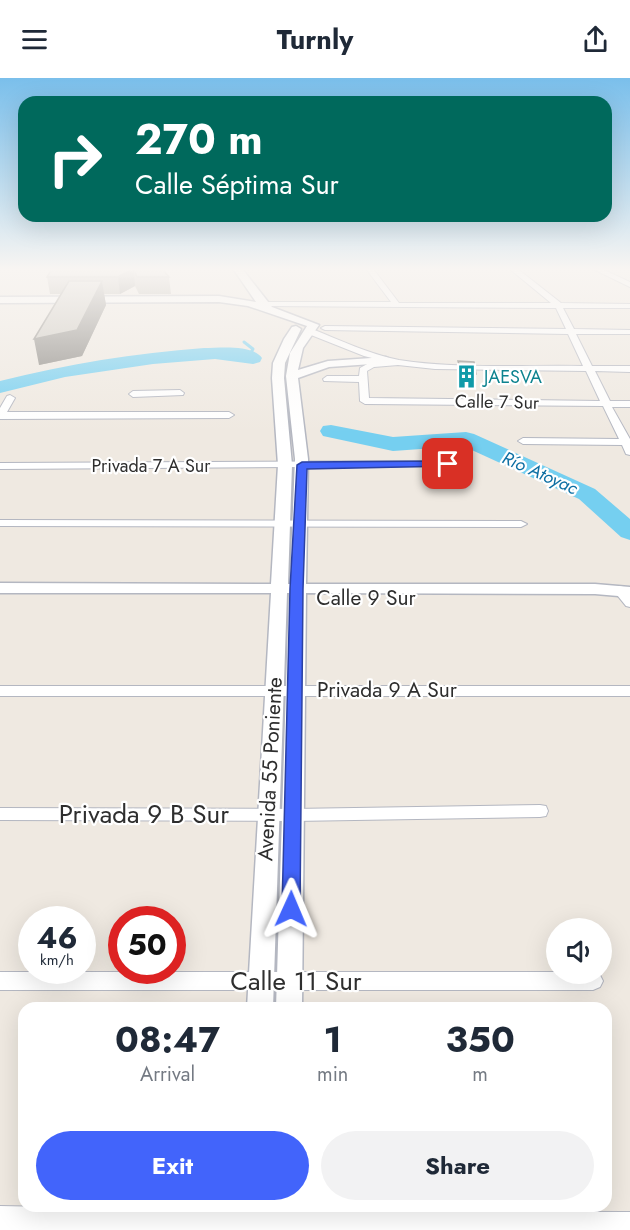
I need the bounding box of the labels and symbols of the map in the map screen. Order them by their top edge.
building icon: JAESVA [453,364,479,390]
place label: JAESVA [482,364,542,390]
street label: Calle 7 Sur [455,388,540,416]
pin [422,438,473,489]
water label: Río Atoyac [498,445,583,501]
street label: Privada 7 A Sur [92,453,211,479]
street label: Calle 9 Sur [316,583,416,613]
street label: Privada 9 A Sur [317,675,458,705]
street label: Avenida 55 Poniente [250,676,290,862]
street label: Privada 9 B Sur [59,795,229,833]
position arrow [259,877,323,941]
speed limit sign: 50 [108,906,186,984]
street label: Calle 11 Sur [230,962,362,1000]

